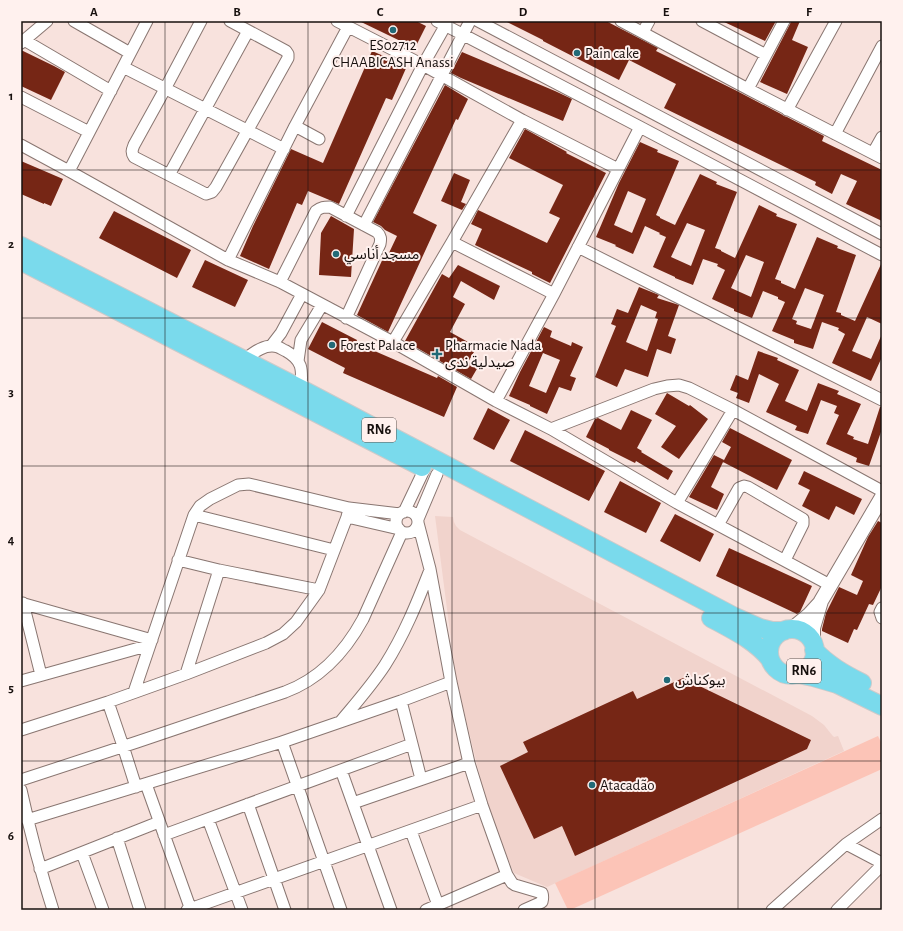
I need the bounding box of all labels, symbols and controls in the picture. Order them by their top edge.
text: A [90,6,98,19]
text: B [233,6,241,19]
text: C [377,6,384,19]
text: D [519,6,528,19]
text: E [663,6,670,19]
text: F [806,6,813,19]
marker: ES02712 CHAABICASH Anassi [388,25,398,35]
place label: ES02712 CHAABICASH Anassi [332,38,454,70]
place label: Pain cake [585,46,639,61]
marker: Pain cake [572,48,582,58]
text: 1 [9,90,13,103]
text: 2 [8,238,14,251]
place label: مسجد أناسي [344,245,419,265]
marker: مسجد أناسي [331,249,341,259]
place label: Forest Palace [340,338,415,353]
place label: Pharmacie Nada صيدلية ندى [445,338,542,371]
marker: Forest Palace [327,340,337,350]
marker: Pharmacie Nada صيدلية ندى [432,349,442,359]
text: 3 [8,386,14,399]
road number: RN6 [362,418,396,442]
text: 4 [8,534,15,547]
road number: RN6 [787,659,821,683]
place label: بيوكناش [675,673,726,689]
marker: بيوكناش [662,675,672,685]
text: 5 [8,682,14,695]
place label: Atacadão [600,778,655,793]
marker: Atacadão [587,780,597,790]
text: 6 [8,830,14,843]

